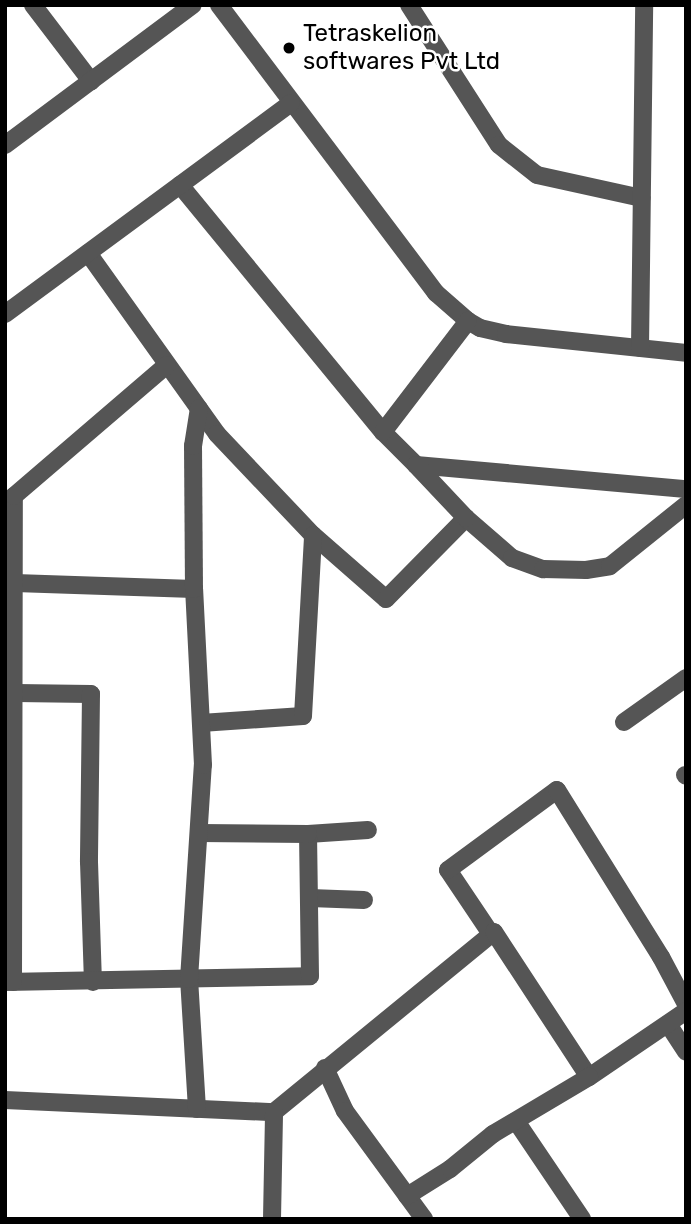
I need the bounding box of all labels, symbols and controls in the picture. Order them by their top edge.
place label: Tetraskelion softwares Pvt Ltd [303,20,500,76]
marker: Tetraskelion softwares Pvt Ltd [281,40,297,56]

